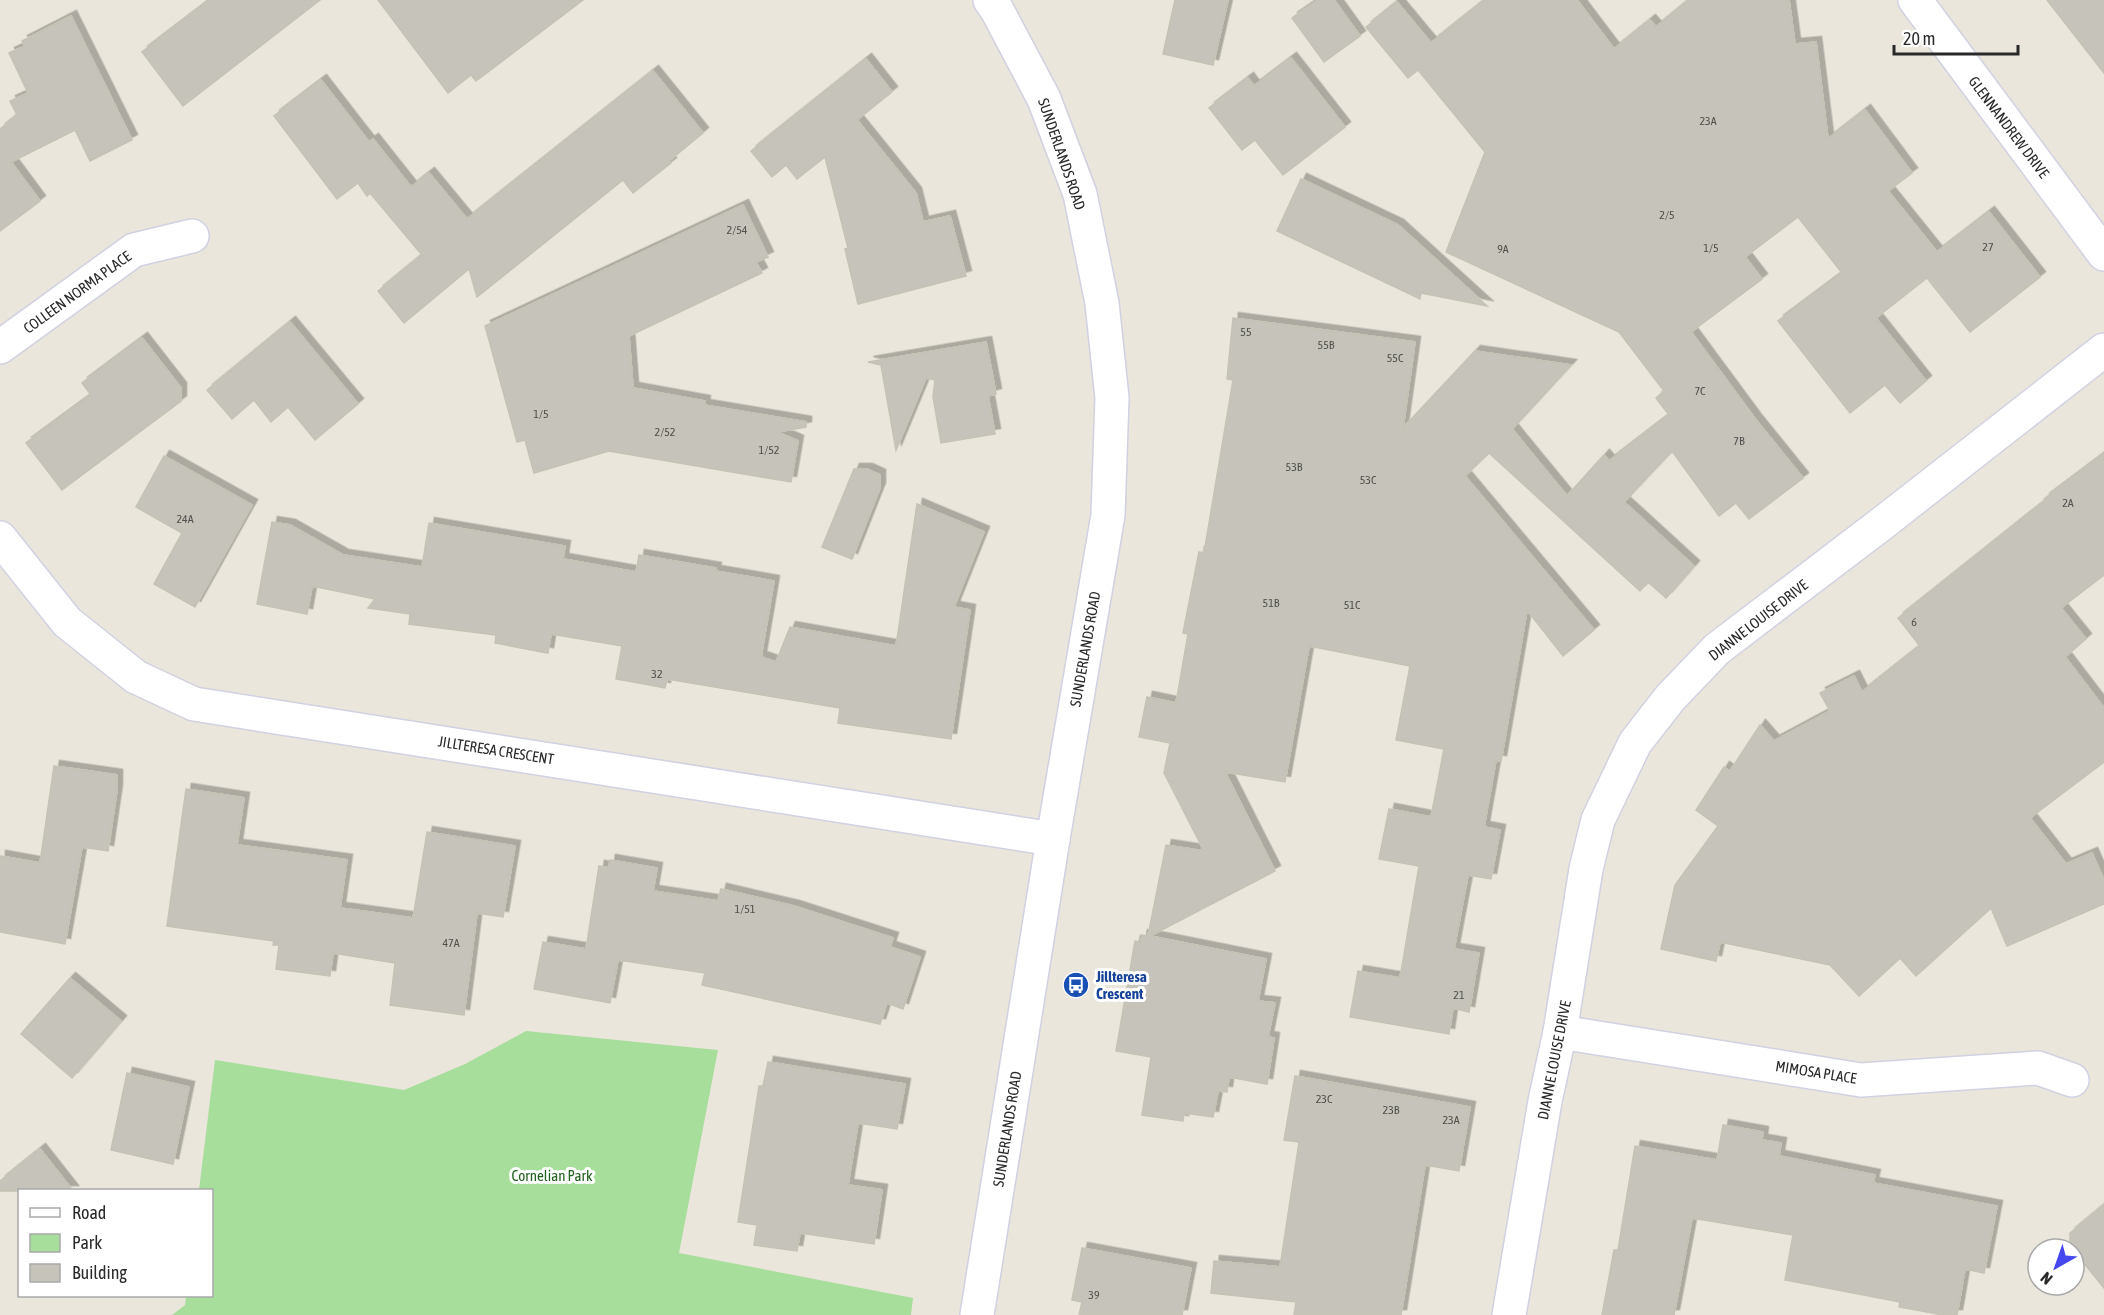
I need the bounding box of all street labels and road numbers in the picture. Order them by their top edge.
street label: GLENNANDREW DRIVE [1965,73,2053,182]
street label: SUNDERLANDS ROAD [1035,96,1089,212]
street label: COLLEEN NORMA PLACE [20,247,135,337]
street label: DIANNE LOUISE DRIVE [1705,576,1811,664]
street label: SUNDERLANDS ROAD [1066,590,1104,708]
street label: JILLTERESA CRESCENT [437,732,555,768]
street label: DIANNE LOUISE DRIVE [1534,998,1574,1121]
street label: MIMOSA PLACE [1774,1057,1858,1087]
street label: SUNDERLANDS ROAD [989,1070,1025,1188]

